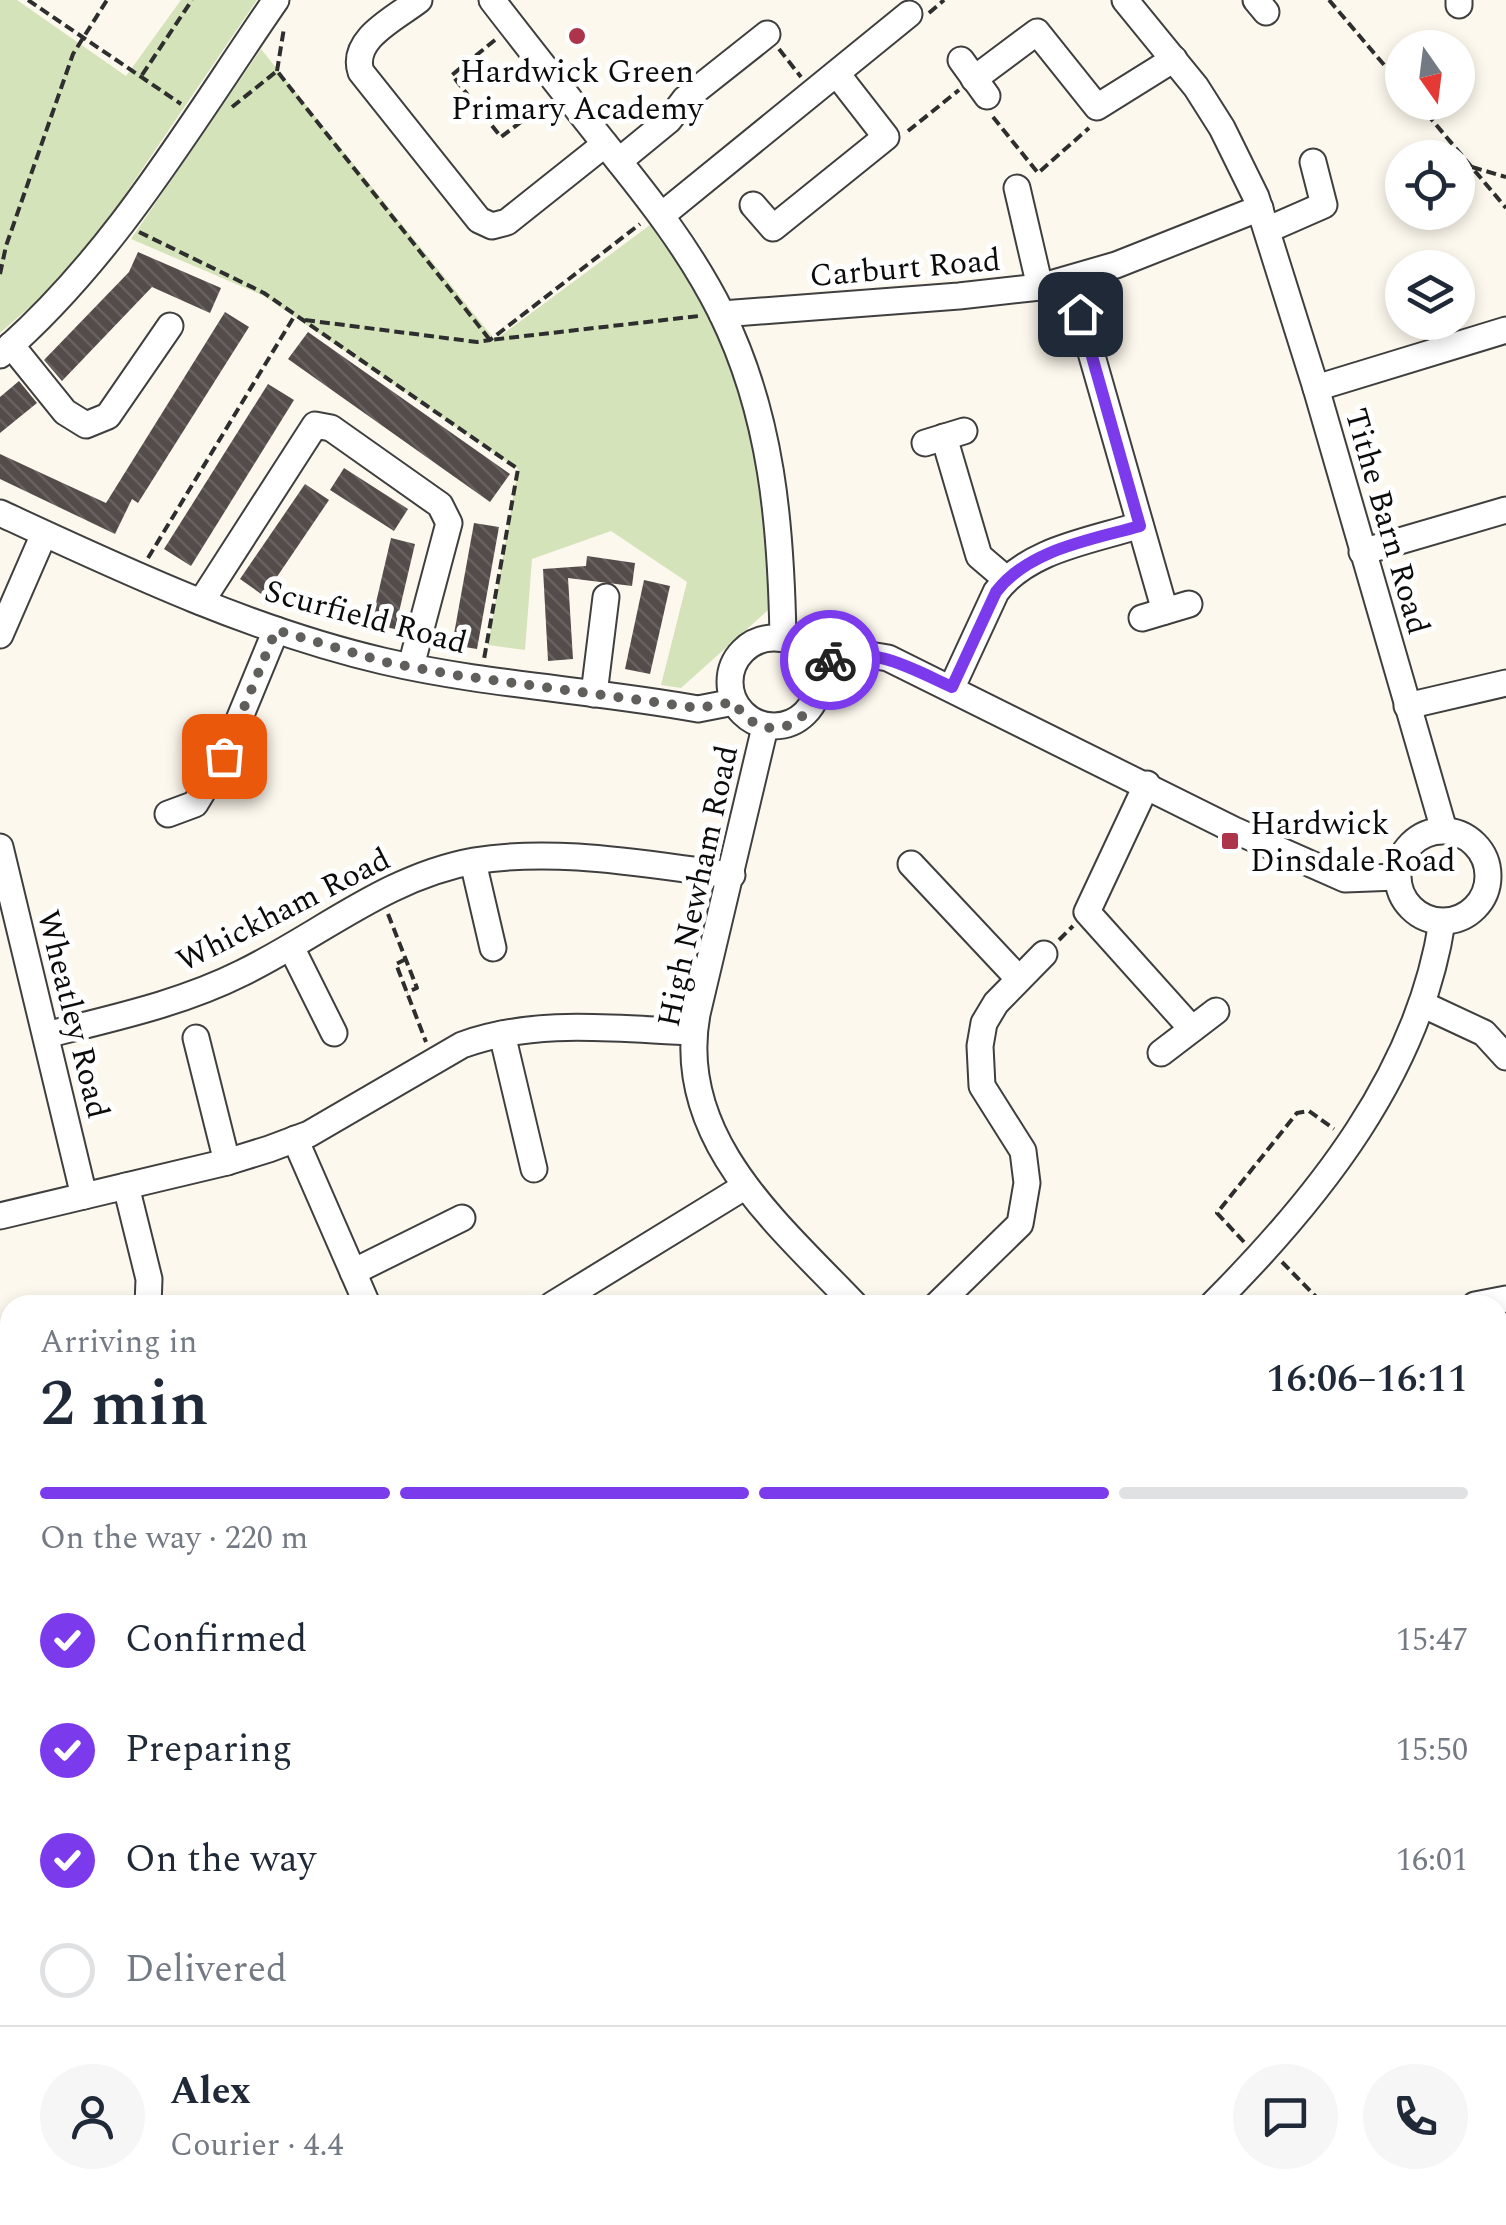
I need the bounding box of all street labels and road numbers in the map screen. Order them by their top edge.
street label: Carburt Road [808,236,1003,301]
street label: Tithe Barn Road [1331,403,1442,640]
street label: Scurfield Road [259,567,472,668]
street label: High Newham Road [645,741,752,1032]
street label: Whickham Road [168,835,399,985]
street label: Wheatley Road [23,905,122,1124]

